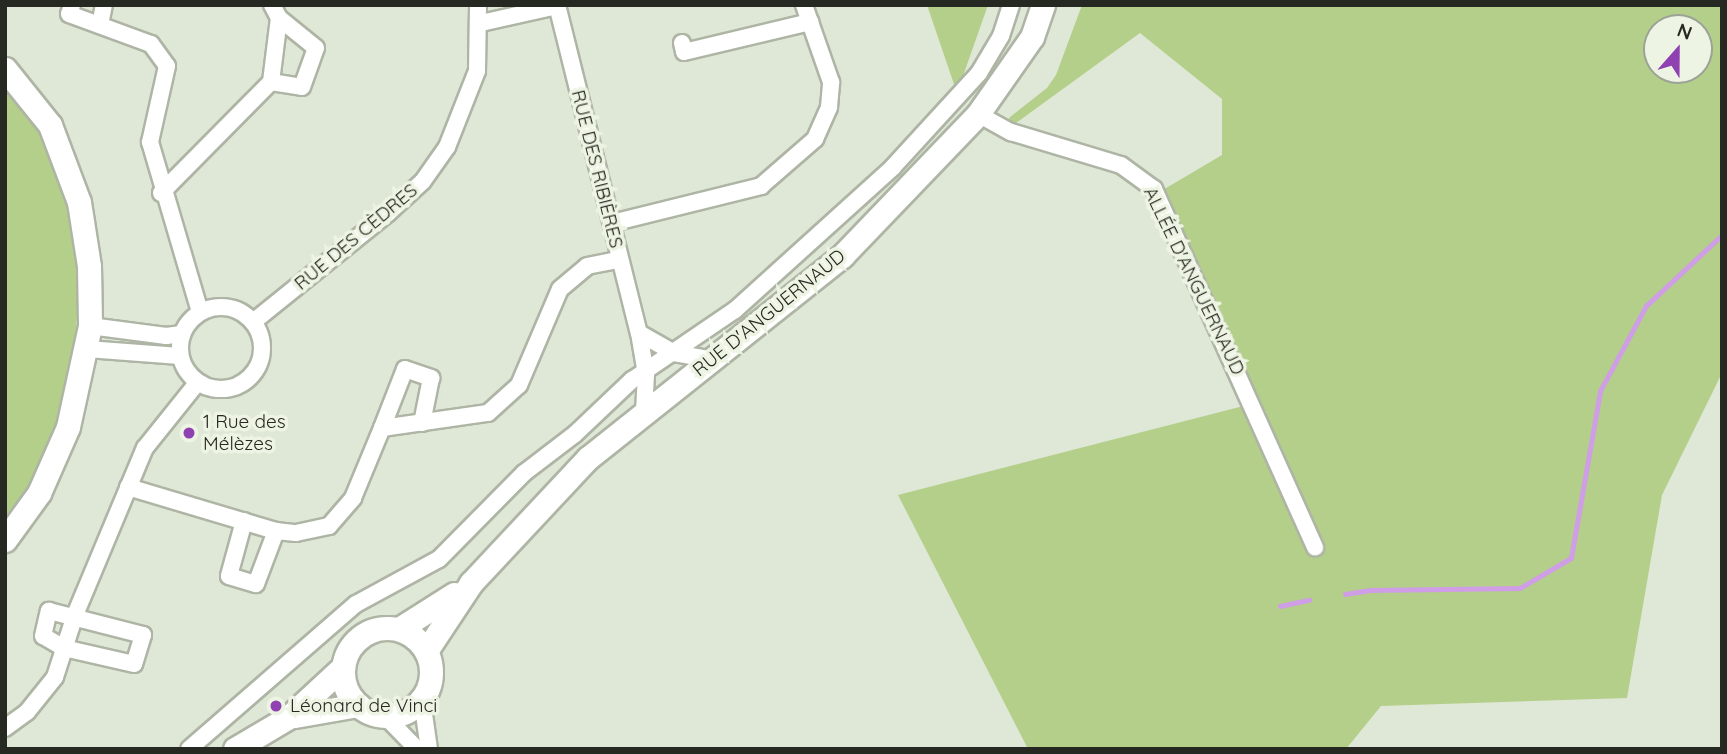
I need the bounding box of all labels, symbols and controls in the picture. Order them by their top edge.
north arrow [1643,14,1713,84]
text: N [1674,18,1696,45]
street label: RUE DES RIBIÈRES [566,88,628,250]
street label: RUE DES CÈDRES [290,179,422,295]
street label: ALLÉE D'ANGUERNAUD [1139,183,1249,379]
street label: RUE D'ANGUERNAUD [688,245,850,381]
place label: 1 Rue des Mélèzes [203,411,286,455]
marker: 1 Rue des Mélèzes [181,425,197,441]
place label: Léonard de Vinci [290,695,437,717]
marker: Léonard de Vinci [268,698,284,714]

